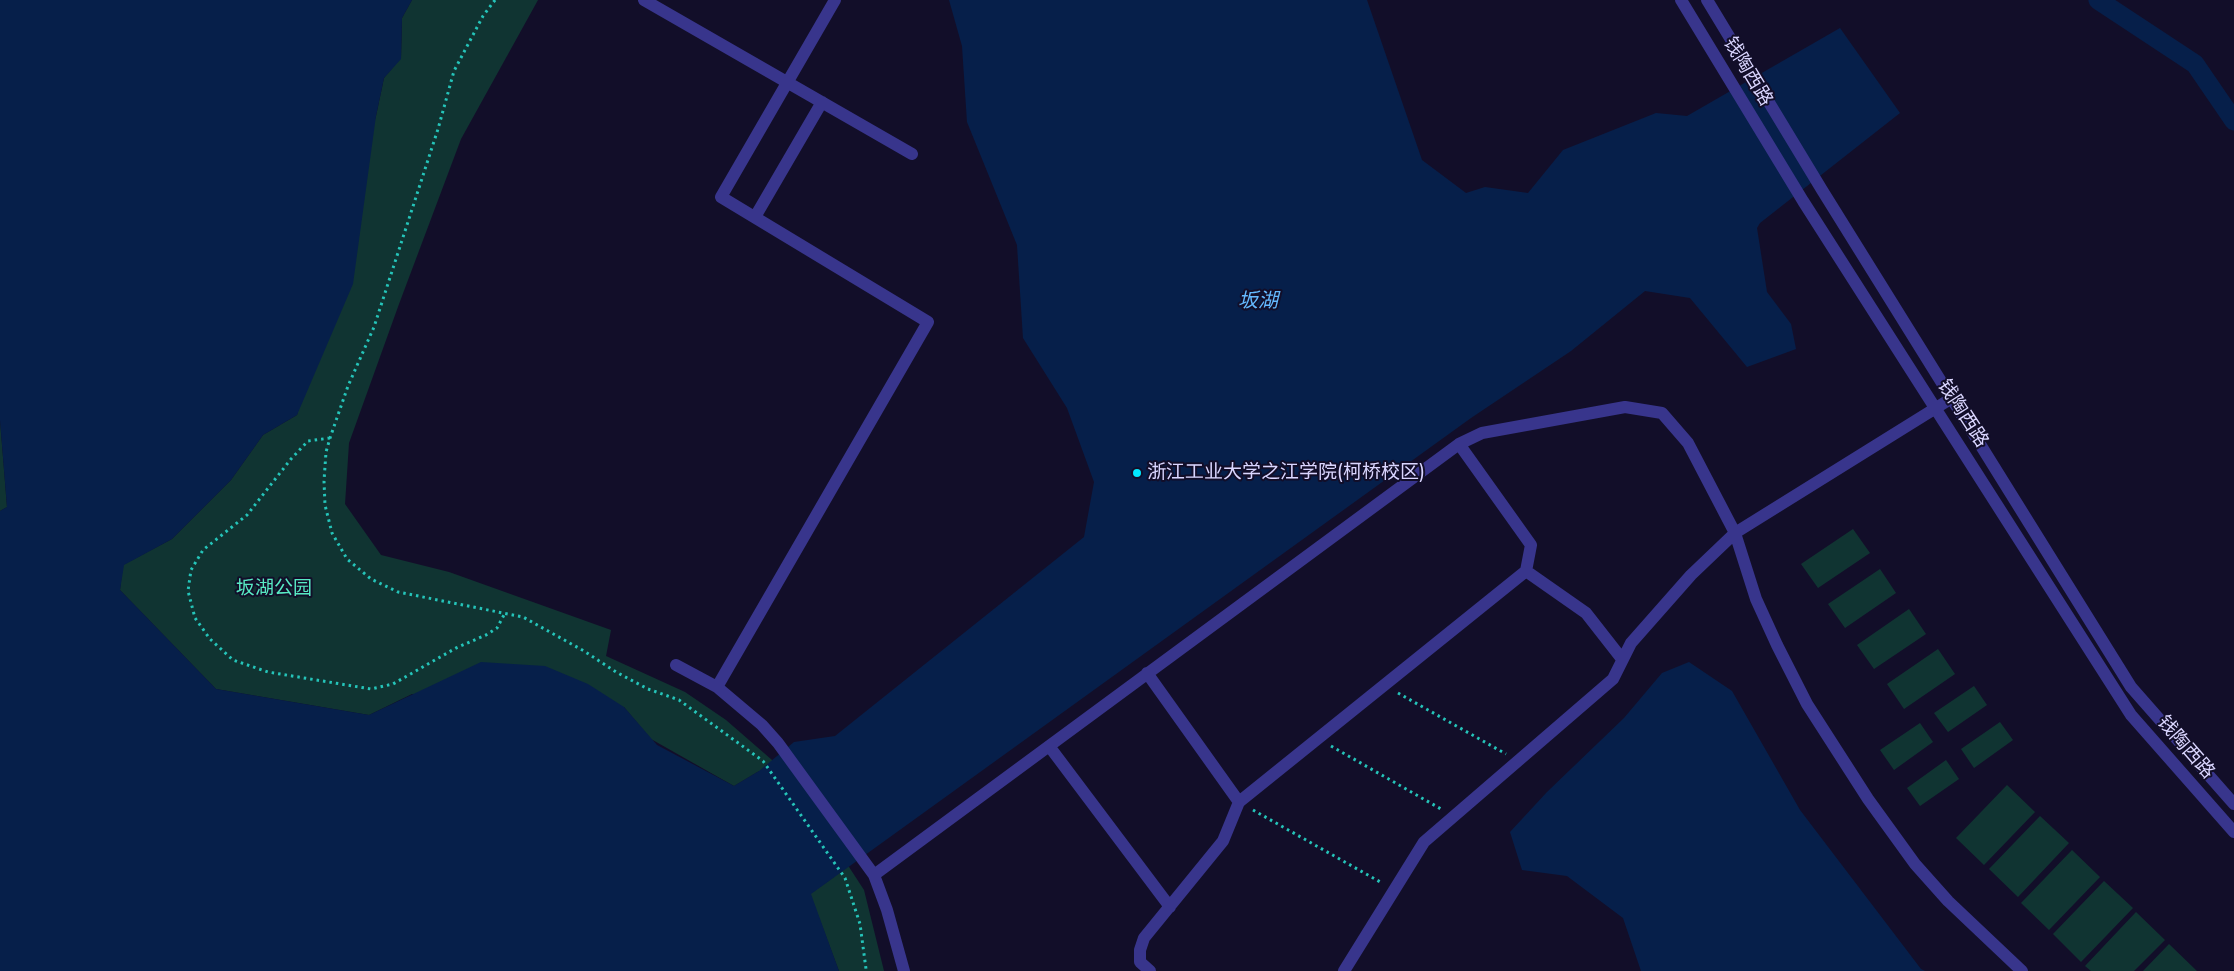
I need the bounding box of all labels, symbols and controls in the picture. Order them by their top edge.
street label: 钱陶西路 [1718,34,1776,110]
water label: 坂湖 [1238,290,1278,314]
street label: 钱陶西路 [1932,376,1992,452]
place label: 浙江工业大学之江学院(柯桥校区) [1147,462,1425,484]
marker: 浙江工业大学之江学院(柯桥校区) [1131,467,1143,479]
park label: 坂湖公园 [236,578,312,600]
street label: 钱陶西路 [2151,712,2219,784]

